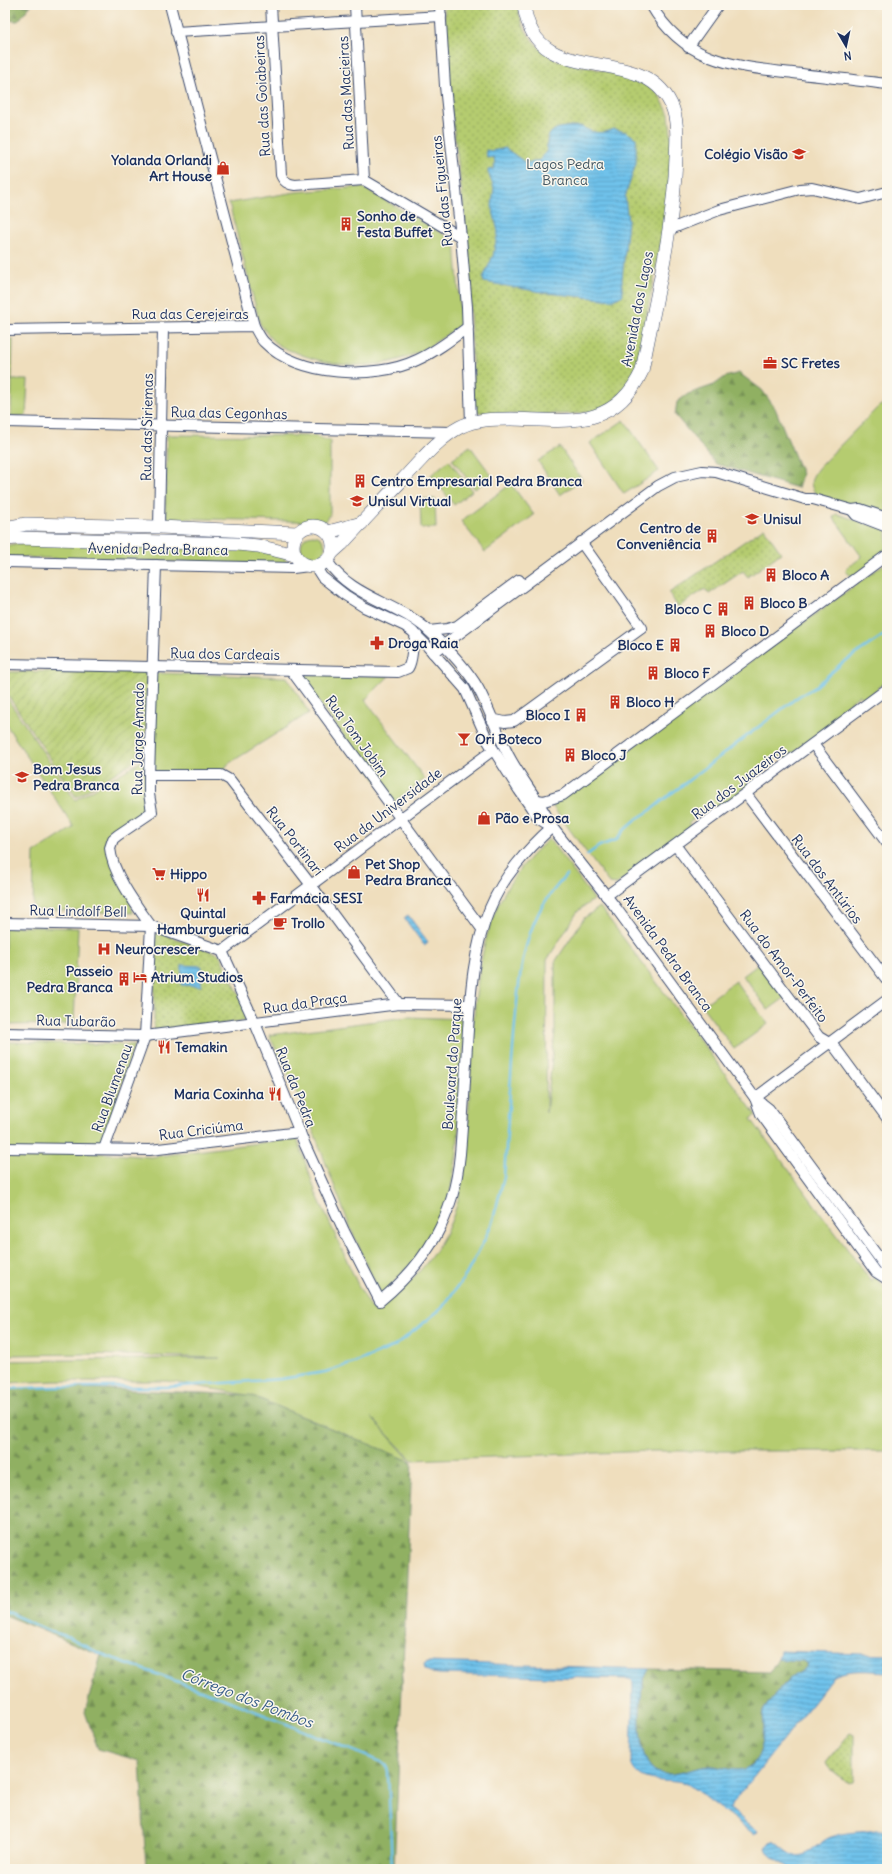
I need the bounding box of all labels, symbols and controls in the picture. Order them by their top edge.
north arrow [826,26,866,66]
street label: Rua das Goiabeiras [250,35,274,157]
street label: Rua das Macieiras [334,35,358,151]
text: N [843,48,852,63]
street label: Rua das Figueiras [427,134,457,248]
place label: Colégio Visão [704,145,788,163]
school or university icon: Colégio Visão [791,146,807,162]
place label: Yolanda Orlandi Art House [110,151,212,185]
park label: Lagos Pedra Branca [526,155,604,189]
shop icon: Yolanda Orlandi Art House [215,160,231,176]
place label: Sonho de Festa Buffet [357,207,433,241]
building icon: Sonho de Festa Buffet [338,216,354,232]
street label: Avenida dos Lagos [617,250,657,368]
street label: Rua das Cerejeiras [131,305,249,323]
place label: SC Fretes [781,354,841,372]
office icon: SC Fretes [762,355,778,371]
street label: Rua das Siriemas [137,373,157,481]
street label: Rua das Cegonhas [170,403,288,423]
place label: Centro Empresarial Pedra Branca [371,472,582,490]
building icon: Centro Empresarial Pedra Branca [352,473,368,489]
place label: Unisul Virtual [368,492,451,510]
school or university icon: Unisul Virtual [349,493,365,509]
place label: Unisul [763,510,801,528]
school or university icon: Unisul [744,511,760,527]
place label: Centro de Conveniência [617,519,701,553]
building icon: Centro de Conveniência [704,528,720,544]
street label: Avenida Pedra Branca [88,539,228,559]
place label: Bloco A [782,566,829,584]
building icon: Bloco A [763,567,779,583]
place label: Bloco B [760,594,808,612]
building icon: Bloco B [741,595,757,611]
place label: Bloco C [664,600,712,618]
building icon: Bloco C [715,601,731,617]
place label: Bloco D [721,622,769,640]
building icon: Bloco D [702,623,718,639]
place label: Droga Raia [388,634,458,652]
pharmacy icon: Droga Raia [369,635,385,651]
place label: Bloco E [617,636,664,654]
building icon: Bloco E [667,637,683,653]
street label: Rua dos Cardeais [170,644,280,664]
place label: Bloco F [664,664,710,682]
building icon: Bloco F [645,665,661,681]
street label: Rua Jorge Amado [128,682,148,796]
street label: Rua Tom Jobim [321,692,393,780]
place label: Bloco H [626,693,674,711]
building icon: Bloco H [607,694,623,710]
place label: Bloco I [526,706,570,724]
building icon: Bloco I [573,707,589,723]
place label: Ori Boteco [475,730,542,748]
bar icon: Ori Boteco [456,731,472,747]
street label: Rua dos Juazeiros [688,740,790,824]
place label: Bloco J [581,746,627,764]
building icon: Bloco J [562,747,578,763]
place label: Bom Jesus Pedra Branca [33,760,119,794]
street label: Rua da Universidade [331,764,445,856]
school or university icon: Bom Jesus Pedra Branca [14,769,30,785]
street label: Rua Portinari [262,803,328,879]
place label: Pão e Prosa [495,809,569,827]
shop icon: Pão e Prosa [476,810,492,826]
street label: Rua dos Antúrios [788,831,866,927]
place label: Pet Shop Pedra Branca [365,855,451,889]
shop icon: Pet Shop Pedra Branca [346,864,362,880]
place label: Hippo [170,865,207,883]
supermarket icon: Hippo [151,866,167,882]
restaurant icon: Quintal Hamburgueria [195,887,211,903]
place label: Farmácia SESI [270,889,363,907]
pharmacy icon: Farmácia SESI [251,890,267,906]
street label: Avenida Pedra Branca [619,891,717,1015]
street label: Rua Lindolf Bell [29,901,127,921]
place label: Quintal Hamburgueria [157,904,249,938]
street label: Rua do Amor-Perfeito [736,906,832,1026]
place label: Trollo [291,914,325,932]
cafe icon: Trollo [272,915,288,931]
place label: Neurocrescer [115,940,200,958]
hospital icon: Neurocrescer [96,941,112,957]
place label: Passeio Pedra Branca [27,962,113,996]
place label: Atrium Studios [151,968,244,986]
hotel icon: Atrium Studios [132,969,148,985]
building icon: Passeio Pedra Branca [116,971,132,987]
street label: Rua da Praça [262,988,348,1018]
street label: Boulevard do Parque [438,997,466,1131]
street label: Rua Tubarão [36,1011,116,1031]
place label: Temakin [175,1038,228,1056]
restaurant icon: Temakin [156,1039,172,1055]
street label: Rua Blumenau [88,1041,136,1135]
street label: Rua da Pedra [272,1044,320,1130]
place label: Maria Coxinha [174,1085,264,1103]
restaurant icon: Maria Coxinha [267,1086,283,1102]
street label: Rua Criciúma [158,1116,244,1144]
water label: Córrego dos Pombos [178,1664,317,1732]

